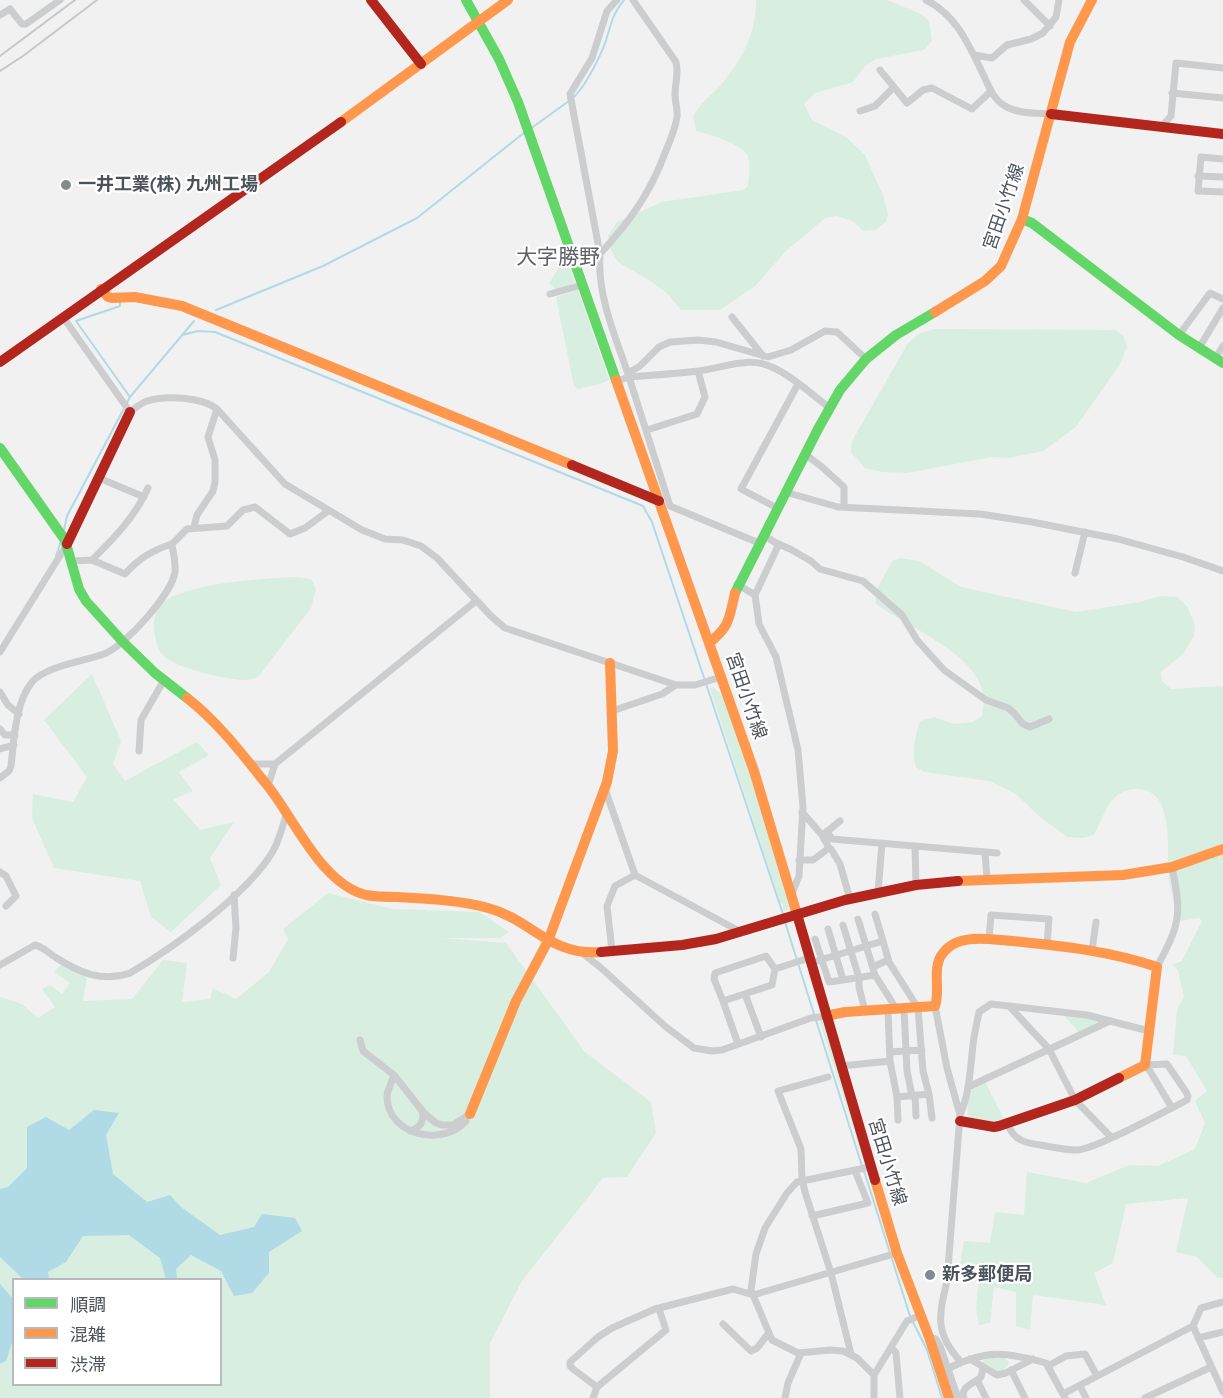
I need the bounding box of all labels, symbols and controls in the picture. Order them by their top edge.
street label: 宮田小竹線 [979,161,1029,253]
place label: 一井工業(株) 九州工場 [78,174,258,196]
marker: 一井工業(株) 九州工場 [59,178,73,192]
district label: 大字勝野 [516,245,600,271]
street label: 宮田小竹線 [721,650,771,742]
street label: 宮田小竹線 [864,1116,910,1208]
place label: 新多郵便局 [942,1264,1032,1286]
marker: 新多郵便局 [923,1268,937,1282]
legend [12,1278,222,1386]
text: 順調 [70,1293,106,1316]
text: 混雑 [70,1323,106,1346]
text: 渋滞 [70,1353,106,1376]

